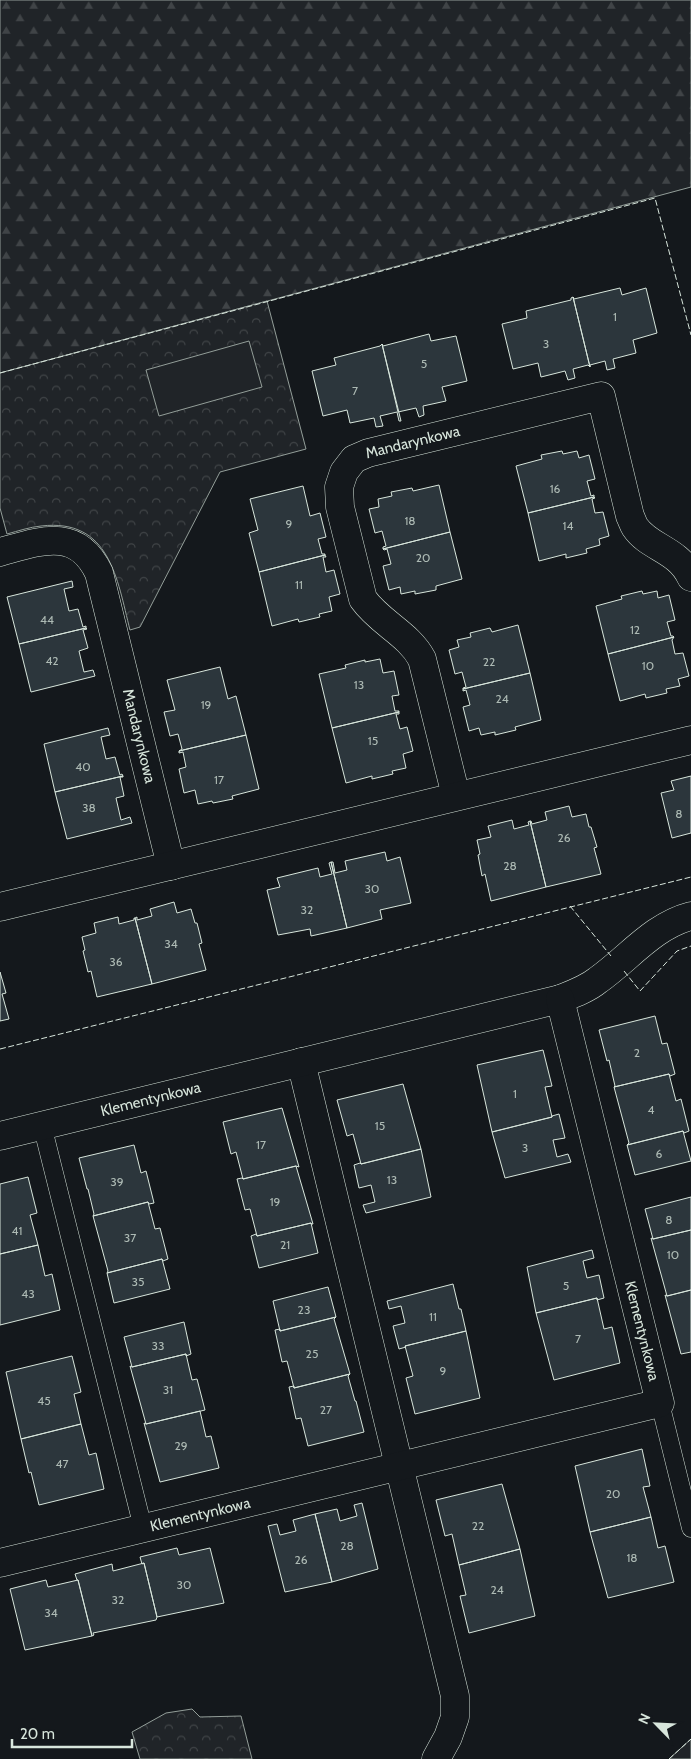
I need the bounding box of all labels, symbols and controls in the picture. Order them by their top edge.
house number: 1 [613,309,617,324]
house number: 3 [543,336,549,351]
house number: 5 [421,356,427,371]
house number: 7 [352,383,358,398]
street label: Mandarynkowa [364,422,462,462]
house number: 16 [550,481,561,496]
house number: 18 [404,513,416,528]
house number: 9 [286,516,293,531]
house number: 14 [563,518,573,533]
house number: 20 [416,550,430,565]
house number: 11 [295,577,303,592]
house number: 44 [40,612,54,627]
house number: 12 [630,622,640,637]
house number: 42 [45,653,59,668]
house number: 22 [483,654,495,669]
house number: 10 [642,658,654,673]
house number: 13 [354,677,364,692]
street label: Mandarynkowa [119,687,159,786]
house number: 24 [495,691,509,706]
house number: 19 [201,697,212,712]
house number: 15 [368,733,378,748]
house number: 40 [75,759,91,774]
house number: 17 [214,772,224,787]
house number: 38 [82,800,96,815]
house number: 8 [675,806,683,821]
house number: 26 [557,830,571,845]
house number: 28 [503,858,517,873]
house number: 30 [365,881,379,896]
house number: 32 [301,902,313,917]
house number: 34 [164,936,178,951]
house number: 36 [109,954,123,969]
house number: 2 [634,1045,640,1060]
street label: Klementynkowa [99,1078,203,1120]
house number: 1 [513,1086,517,1101]
house number: 4 [648,1102,655,1117]
house number: 15 [375,1118,385,1133]
house number: 17 [256,1137,266,1152]
house number: 3 [522,1140,528,1155]
house number: 6 [656,1146,663,1161]
house number: 13 [387,1172,397,1187]
house number: 39 [110,1174,124,1189]
house number: 19 [270,1194,281,1209]
house number: 8 [665,1212,673,1227]
house number: 41 [12,1223,22,1238]
house number: 37 [124,1230,136,1245]
house number: 21 [280,1237,290,1252]
house number: 10 [667,1247,679,1262]
house number: 35 [132,1274,144,1289]
house number: 5 [563,1278,569,1293]
street label: Klementynkowa [621,1279,663,1384]
house number: 43 [21,1286,35,1301]
house number: 23 [298,1302,310,1317]
house number: 11 [429,1309,437,1324]
house number: 7 [575,1331,581,1346]
house number: 33 [152,1338,164,1353]
house number: 25 [306,1346,318,1361]
house number: 9 [440,1363,447,1378]
house number: 31 [163,1382,173,1397]
house number: 45 [37,1393,51,1408]
house number: 27 [320,1402,332,1417]
house number: 29 [174,1438,188,1453]
house number: 47 [56,1456,68,1471]
house number: 20 [606,1486,620,1501]
street label: Klementynkowa [148,1493,253,1535]
house number: 22 [472,1518,484,1533]
house number: 28 [340,1538,354,1553]
house number: 18 [626,1550,638,1565]
house number: 26 [294,1552,308,1567]
house number: 30 [177,1577,191,1592]
house number: 24 [490,1582,504,1597]
house number: 32 [112,1592,124,1607]
house number: 34 [44,1605,58,1620]
north arrow [631,1699,681,1749]
text: N [634,1711,654,1727]
scale bar [12,1716,132,1748]
text: 20 m [20,1725,55,1743]

